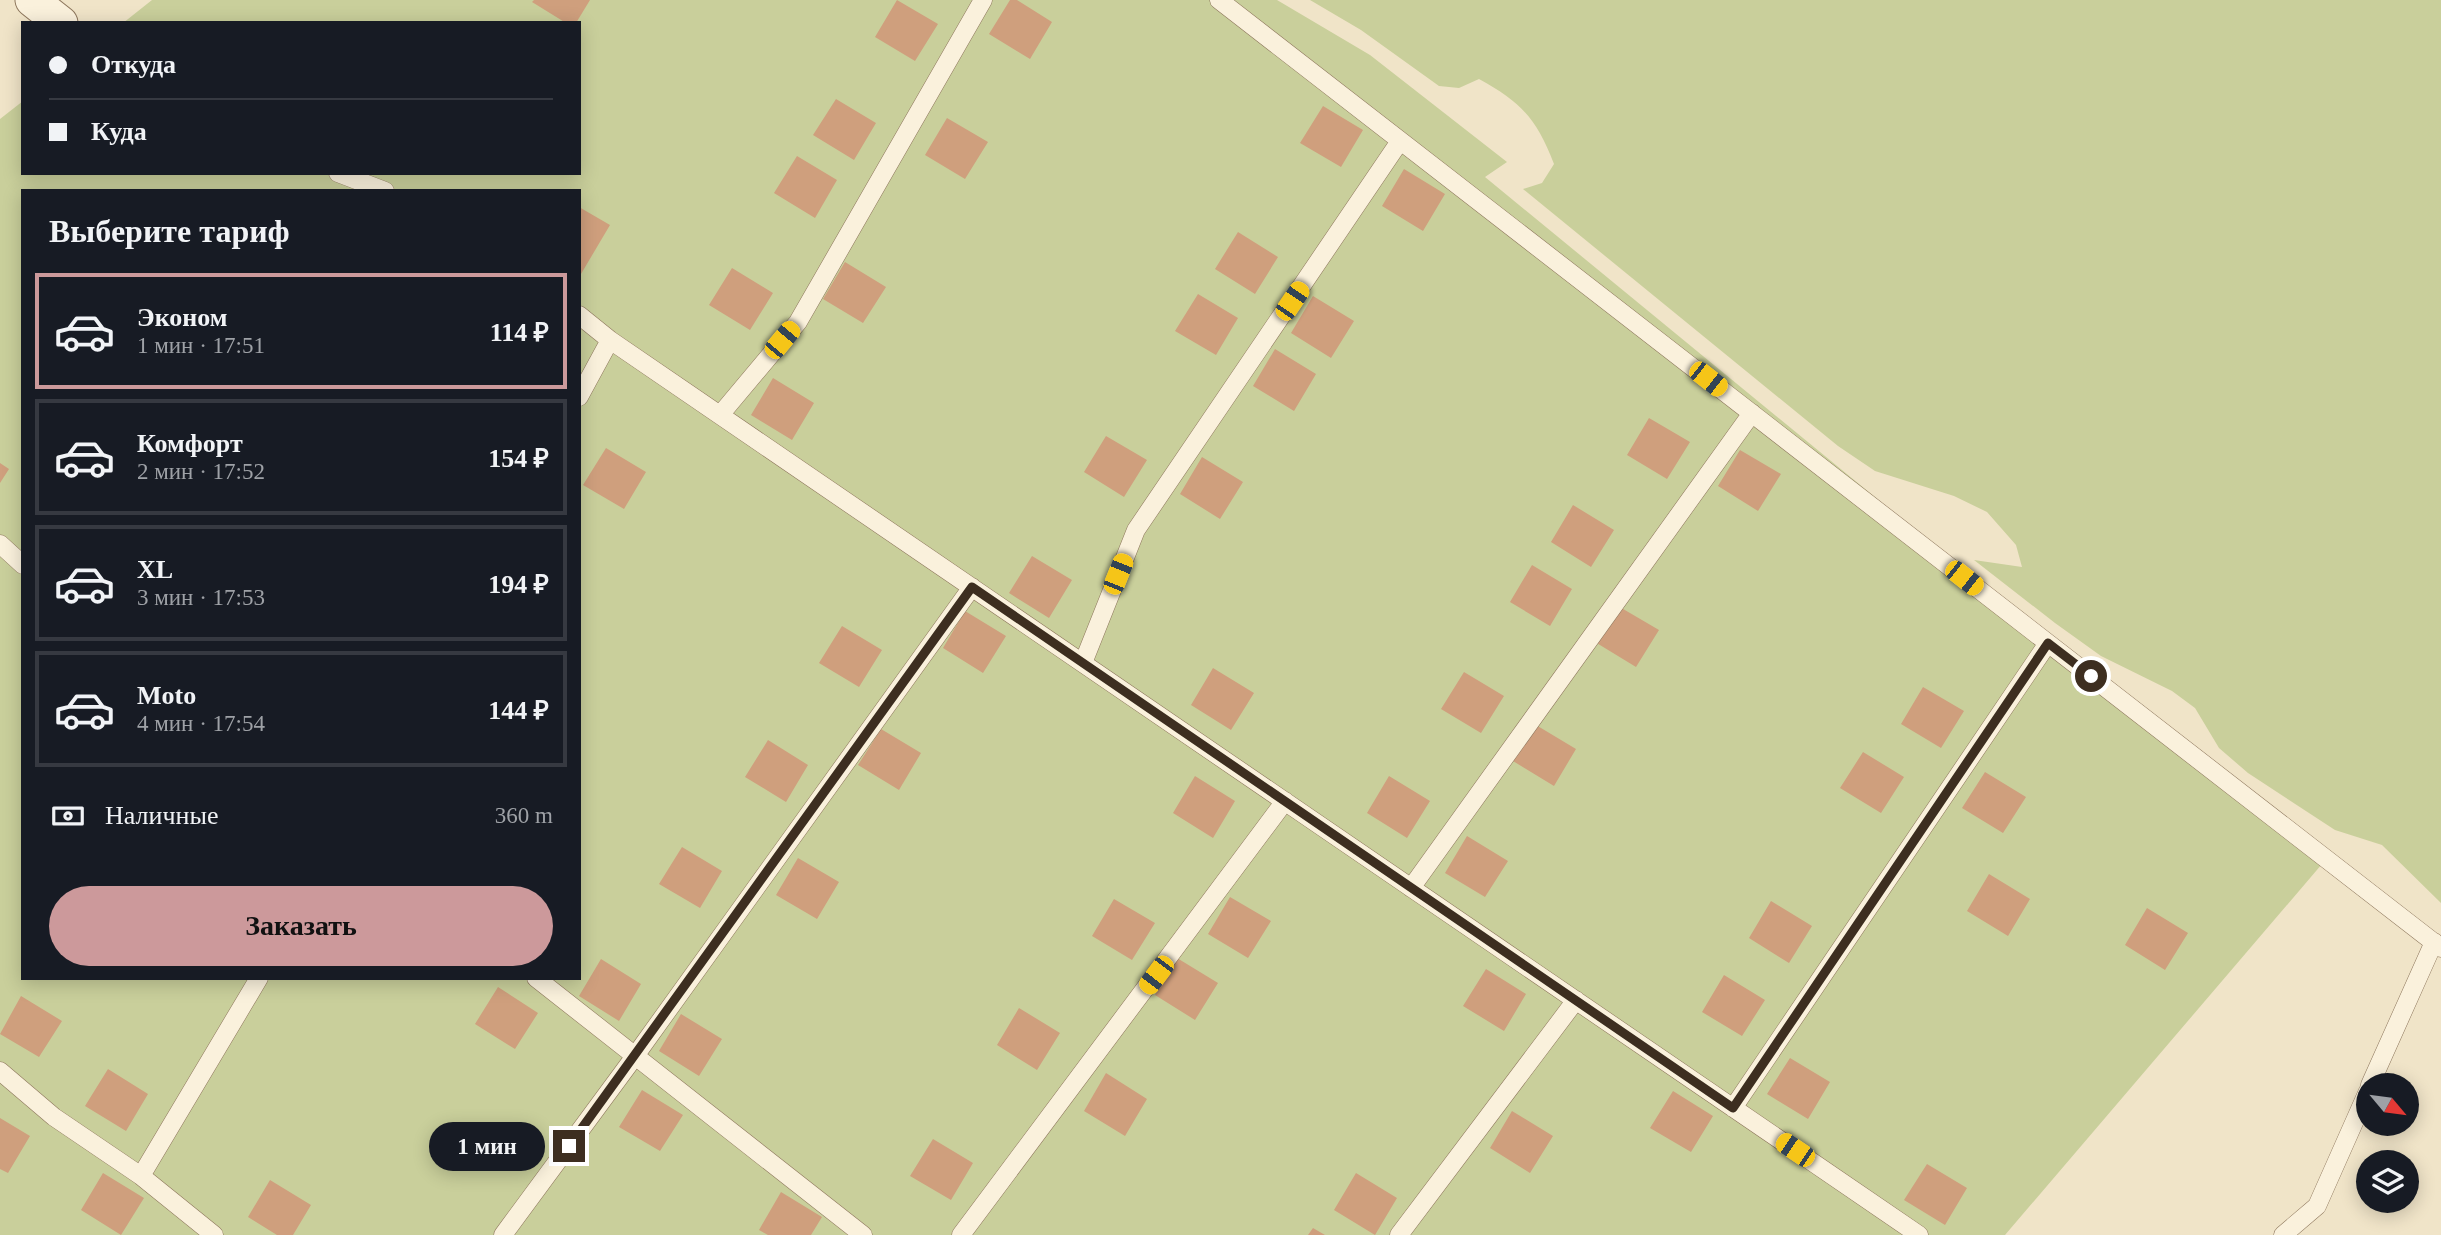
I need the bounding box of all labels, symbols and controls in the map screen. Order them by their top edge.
text: Откуда [91,50,176,79]
text: Куда [91,117,147,146]
text: Выберите тариф [49,213,290,249]
car [1272,278,1313,324]
icon: car [53,300,116,363]
text: Эконом [137,303,227,332]
car [761,317,804,363]
text: 114 ₽ [490,318,549,347]
text: 1 мин · 17:51 [137,333,265,358]
car [1685,358,1732,400]
icon: car [53,426,116,489]
text: Комфорт [137,429,243,458]
text: 154 ₽ [488,444,549,473]
text: 2 мин · 17:52 [137,459,265,484]
car [1101,551,1136,597]
icon: car [53,552,116,615]
text: XL [137,555,173,584]
car [1941,557,1988,599]
text: 194 ₽ [488,570,549,599]
text: 3 мин · 17:53 [137,585,265,610]
route start [2075,660,2107,692]
icon: car [53,678,116,741]
text: Moto [137,681,196,710]
text: 144 ₽ [488,696,549,725]
text: 4 мин · 17:54 [137,711,265,736]
icon: cash [49,797,87,835]
text: Наличные [105,801,218,830]
text: 360 m [495,803,553,828]
button: Заказать [49,886,553,966]
car [1135,952,1178,998]
north arrow [2356,1073,2418,1136]
map controls [2356,1073,2419,1213]
callout: 1 мин [429,1122,544,1170]
route end [553,1130,585,1162]
car [1772,1130,1819,1170]
text: 1 мин [457,1134,517,1159]
button: layers [2356,1150,2419,1213]

